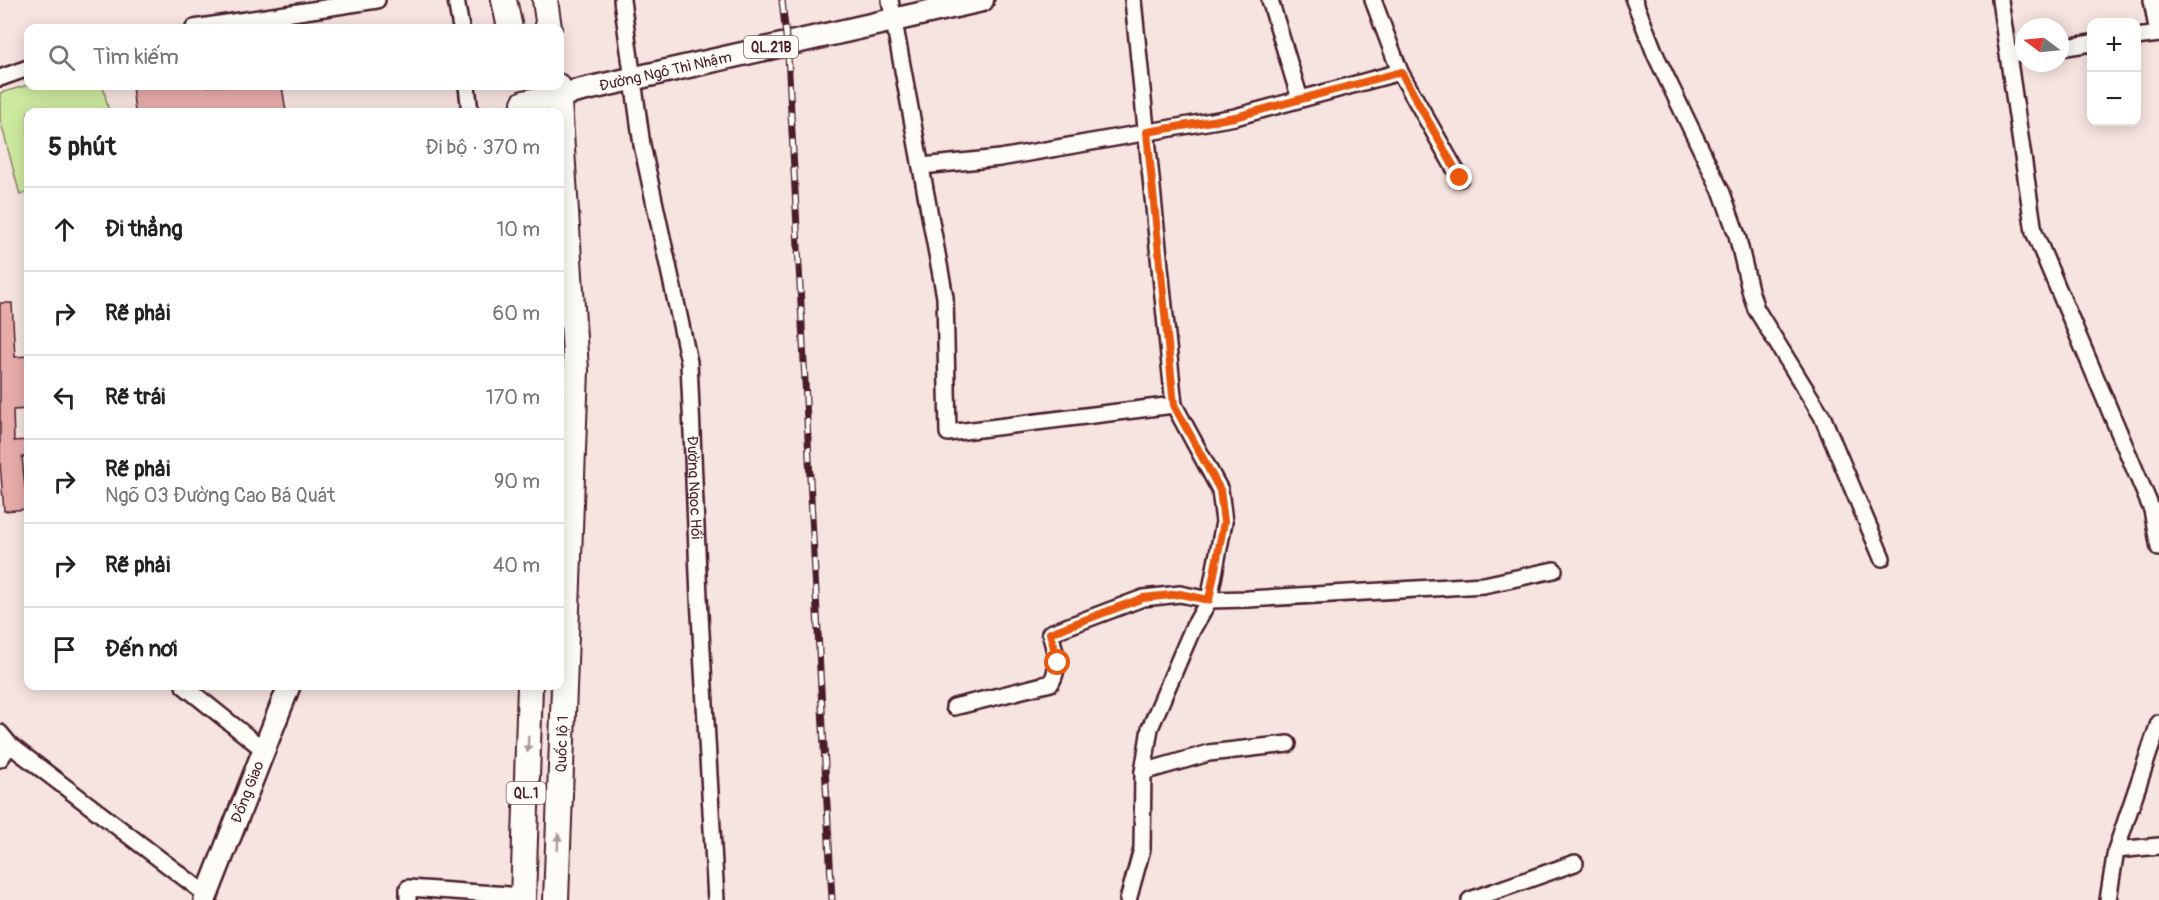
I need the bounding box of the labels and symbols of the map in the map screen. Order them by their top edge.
north arrow [2015,18,2069,72]
road number: QL.21B [744,36,798,58]
street label: Đường Ngô Thì Nhậm [597,48,734,96]
route end [1446,164,1472,190]
street label: Đường Ngọc Hồi [682,435,706,540]
route start [1044,649,1070,675]
street label: Quốc lộ 1 [552,715,573,773]
one-way arrow [523,734,532,753]
street label: Đồng Giao [227,758,269,826]
road number: QL.1 [506,782,546,804]
one-way arrow [554,832,563,851]

